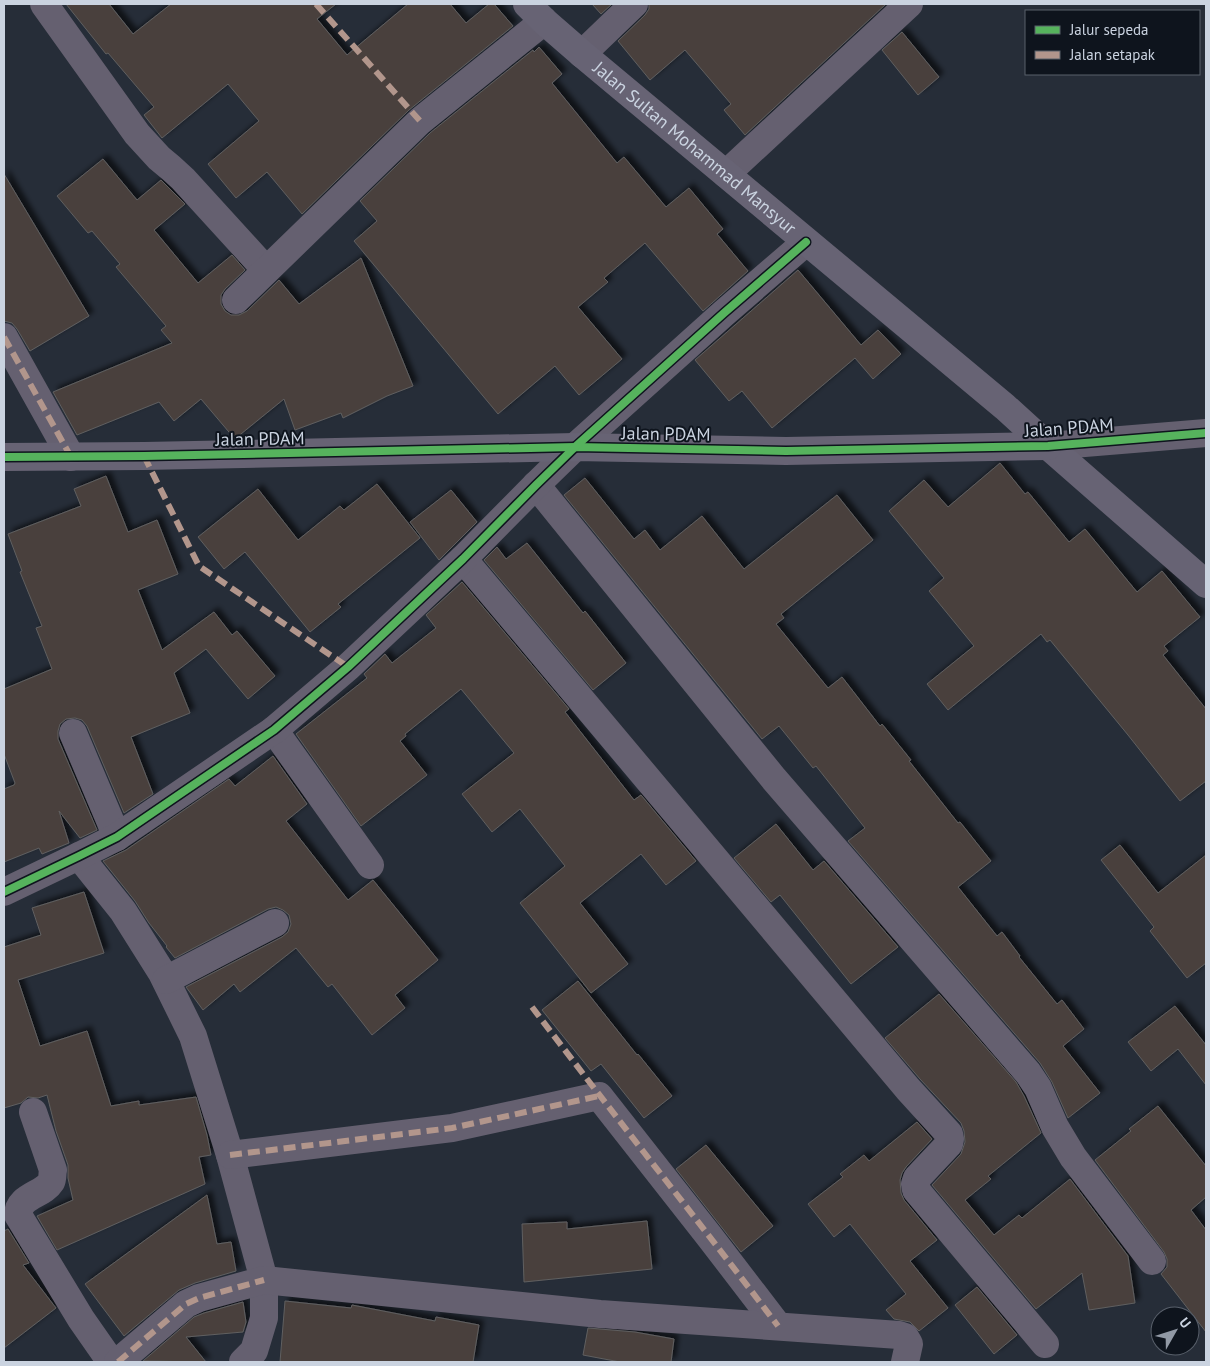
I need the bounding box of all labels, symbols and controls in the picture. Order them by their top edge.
legend [1025,10,1200,75]
text: Jalur sepeda [1069,20,1149,39]
text: Jalan setapak [1069,45,1156,64]
street label: Jalan Sultan Mohammad Mansyur [588,56,801,239]
street label: Jalan PDAM [1023,413,1114,442]
street label: Jalan PDAM [620,421,711,446]
street label: Jalan PDAM [214,426,305,451]
north arrow [1150,1306,1200,1356]
text: U [1175,1314,1195,1332]

